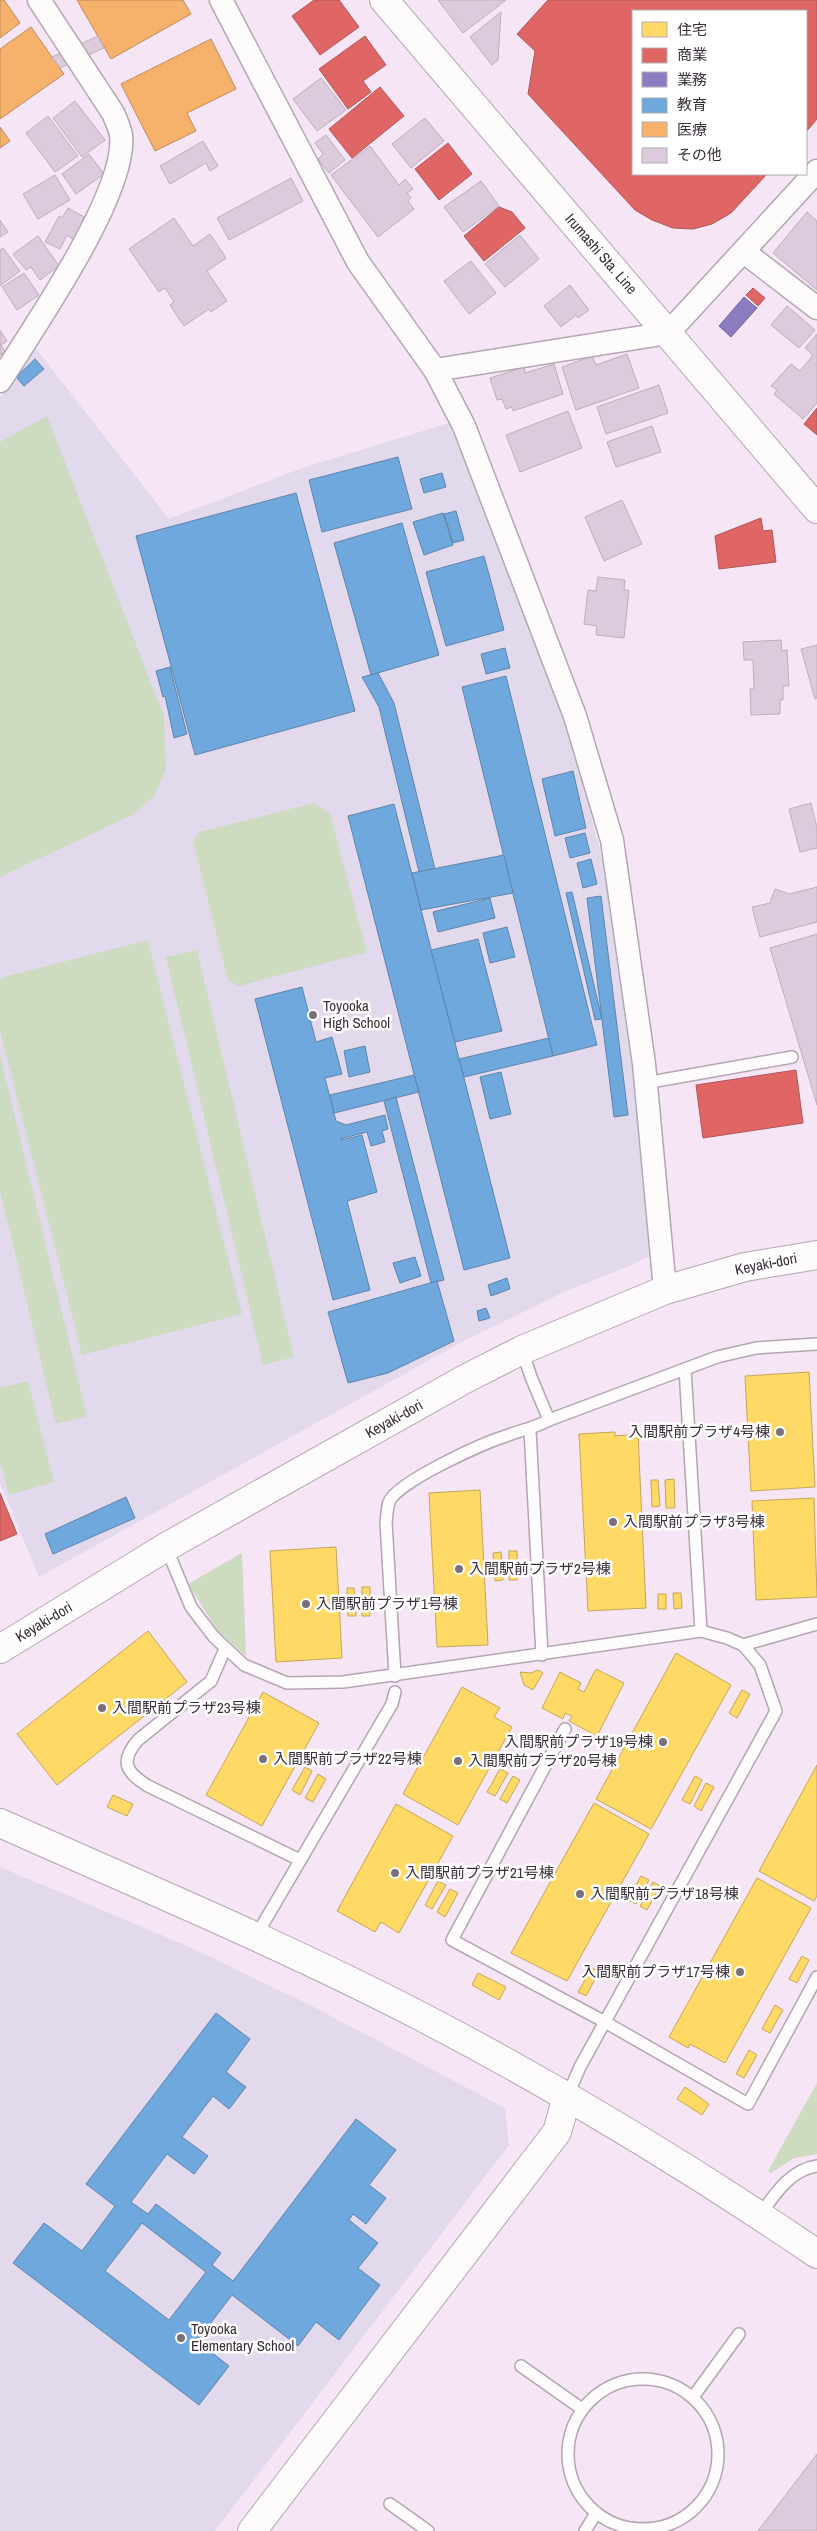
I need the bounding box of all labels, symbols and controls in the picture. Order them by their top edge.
legend [632,10,807,175]
text: 住宅 [677,19,707,40]
text: 商業 [677,44,707,65]
text: 業務 [677,69,707,90]
text: 教育 [677,94,707,115]
text: 医療 [677,119,707,140]
text: その他 [677,144,722,165]
street label: Irumashi Sta. Line [560,209,642,299]
place label: Toyooka High School [323,995,390,1033]
marker: Toyooka High School [307,1009,319,1021]
street label: Keyaki-dori [733,1247,799,1280]
street label: Keyaki-dori [361,1394,426,1443]
place label: 入間駅前プラザ4号棟 [628,1421,770,1442]
marker: 入間駅前プラザ4号棟 [774,1426,786,1438]
place label: 入間駅前プラザ3号棟 [623,1511,765,1532]
marker: 入間駅前プラザ3号棟 [607,1516,619,1528]
place label: 入間駅前プラザ2号棟 [469,1558,611,1579]
marker: 入間駅前プラザ2号棟 [453,1563,465,1575]
place label: 入間駅前プラザ1号棟 [316,1593,458,1614]
street label: Keyaki-dori [11,1596,76,1647]
marker: 入間駅前プラザ1号棟 [300,1598,312,1610]
place label: 入間駅前プラザ23号棟 [112,1697,261,1718]
marker: 入間駅前プラザ23号棟 [96,1702,108,1714]
place label: 入間駅前プラザ19号棟 [504,1731,653,1752]
marker: 入間駅前プラザ19号棟 [657,1736,669,1748]
place label: 入間駅前プラザ22号棟 [273,1748,422,1769]
place label: 入間駅前プラザ20号棟 [468,1750,617,1771]
marker: 入間駅前プラザ22号棟 [257,1753,269,1765]
marker: 入間駅前プラザ20号棟 [452,1755,464,1767]
place label: 入間駅前プラザ21号棟 [405,1862,554,1883]
marker: 入間駅前プラザ21号棟 [389,1867,401,1879]
place label: 入間駅前プラザ18号棟 [590,1883,739,1904]
marker: 入間駅前プラザ18号棟 [574,1888,586,1900]
place label: 入間駅前プラザ17号棟 [581,1961,730,1982]
marker: 入間駅前プラザ17号棟 [734,1966,746,1978]
place label: Toyooka Elementary School [191,2318,294,2356]
marker: Toyooka Elementary School [175,2332,187,2344]

